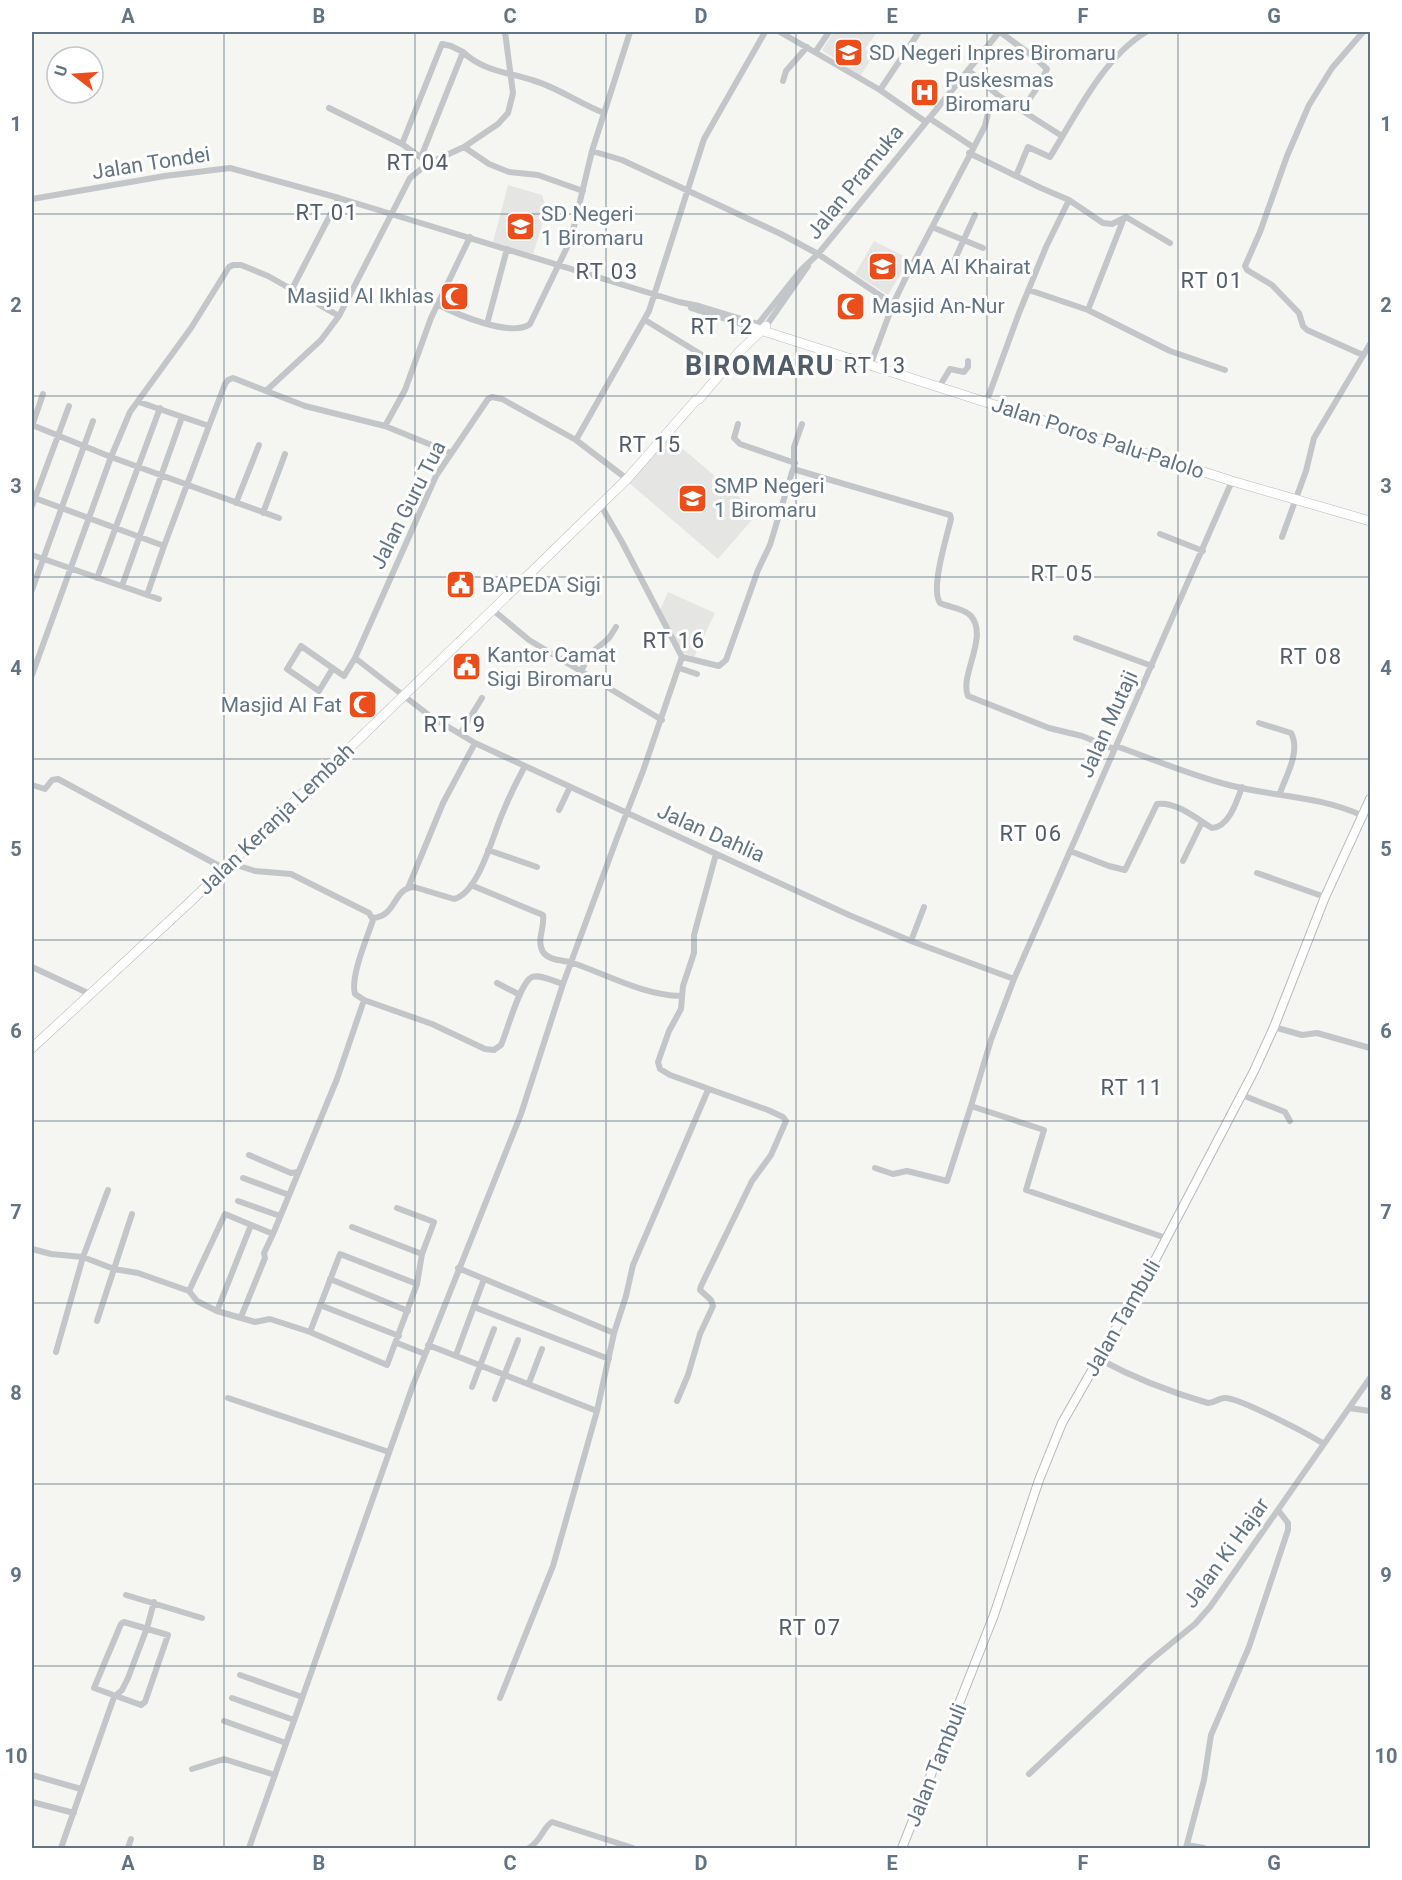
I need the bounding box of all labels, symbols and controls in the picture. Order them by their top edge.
text: A [121,4,135,28]
text: B [313,4,325,28]
text: C [503,4,517,28]
text: D [695,4,708,28]
text: E [886,4,898,28]
text: F [1078,4,1089,28]
text: G [1267,4,1281,28]
school or university icon: SD Negeri Inpres Biromaru [832,37,864,69]
place label: SD Negeri Inpres Biromaru [869,41,1116,65]
north arrow [45,45,105,105]
text: U [51,63,72,79]
place label: Puskesmas Biromaru [945,68,1054,116]
hospital icon: Puskesmas Biromaru [908,76,940,108]
text: 1 [10,112,22,136]
text: 1 [1380,112,1392,136]
street label: Jalan Pramuka [802,120,908,244]
street label: Jalan Tondei [90,142,212,184]
district label: RT 04 [386,150,450,175]
district label: RT 01 [295,200,359,225]
place label: SD Negeri 1 Biromaru [541,202,644,250]
school or university icon: SD Negeri 1 Biromaru [504,210,536,242]
school or university icon: MA Al Khairat [866,251,898,283]
place label: MA Al Khairat [903,255,1031,279]
district label: RT 03 [575,259,639,284]
district label: RT 01 [1180,268,1244,293]
mosque icon: Masjid Al Ikhlas [439,280,471,312]
place label: Masjid Al Ikhlas [287,284,434,308]
mosque icon: Masjid An-Nur [835,290,867,322]
text: 2 [10,293,22,317]
text: 2 [1380,293,1392,317]
place label: Masjid An-Nur [872,294,1005,318]
district label: RT 12 [690,314,754,339]
district label: BIROMARU [685,350,835,382]
district label: RT 13 [843,353,907,378]
street label: Jalan Poros Palu-Palolo [989,392,1207,484]
district label: RT 15 [618,432,682,457]
street label: Jalan Guru Tua [365,437,451,573]
text: 3 [10,474,22,498]
place label: SMP Negeri 1 Biromaru [714,474,825,522]
text: 3 [1380,474,1392,498]
school or university icon: SMP Negeri 1 Biromaru [677,482,709,514]
district label: RT 05 [1030,561,1094,586]
public building icon: BAPEDA Sigi [445,569,477,601]
place label: BAPEDA Sigi [482,573,601,597]
district label: RT 16 [642,628,706,653]
place label: Kantor Camat Sigi Biromaru [487,643,616,691]
district label: RT 08 [1279,644,1343,669]
public building icon: Kantor Camat Sigi Biromaru [450,651,482,683]
text: 4 [10,656,22,680]
text: 4 [1380,656,1392,680]
street label: Jalan Mutaji [1074,667,1142,781]
mosque icon: Masjid Al Fat [347,689,379,721]
place label: Masjid Al Fat [221,693,342,717]
district label: RT 19 [423,712,487,737]
street label: Jalan Keranja Lembah [193,738,359,900]
street label: Jalan Dahlia [654,799,768,867]
district label: RT 06 [999,821,1063,846]
text: 5 [10,837,22,861]
text: 5 [1380,837,1392,861]
text: 6 [10,1019,22,1043]
text: 6 [1380,1019,1392,1043]
district label: RT 11 [1100,1075,1164,1100]
text: 7 [10,1200,22,1224]
text: 7 [1380,1200,1392,1224]
street label: Jalan Tambuli [1079,1255,1165,1381]
text: 8 [10,1381,22,1405]
text: 8 [1380,1381,1392,1405]
street label: Jalan Ki Hajar [1178,1493,1274,1613]
text: 9 [10,1563,22,1587]
text: 9 [1380,1563,1392,1587]
district label: RT 07 [778,1615,842,1640]
street label: Jalan Tambuli [900,1700,972,1830]
text: 10 [5,1744,27,1768]
text: 10 [1375,1744,1397,1768]
text: A [121,1851,135,1875]
text: B [313,1851,325,1875]
text: C [503,1851,517,1875]
text: D [695,1851,708,1875]
text: E [886,1851,898,1875]
text: F [1078,1851,1089,1875]
text: G [1267,1851,1281,1875]

